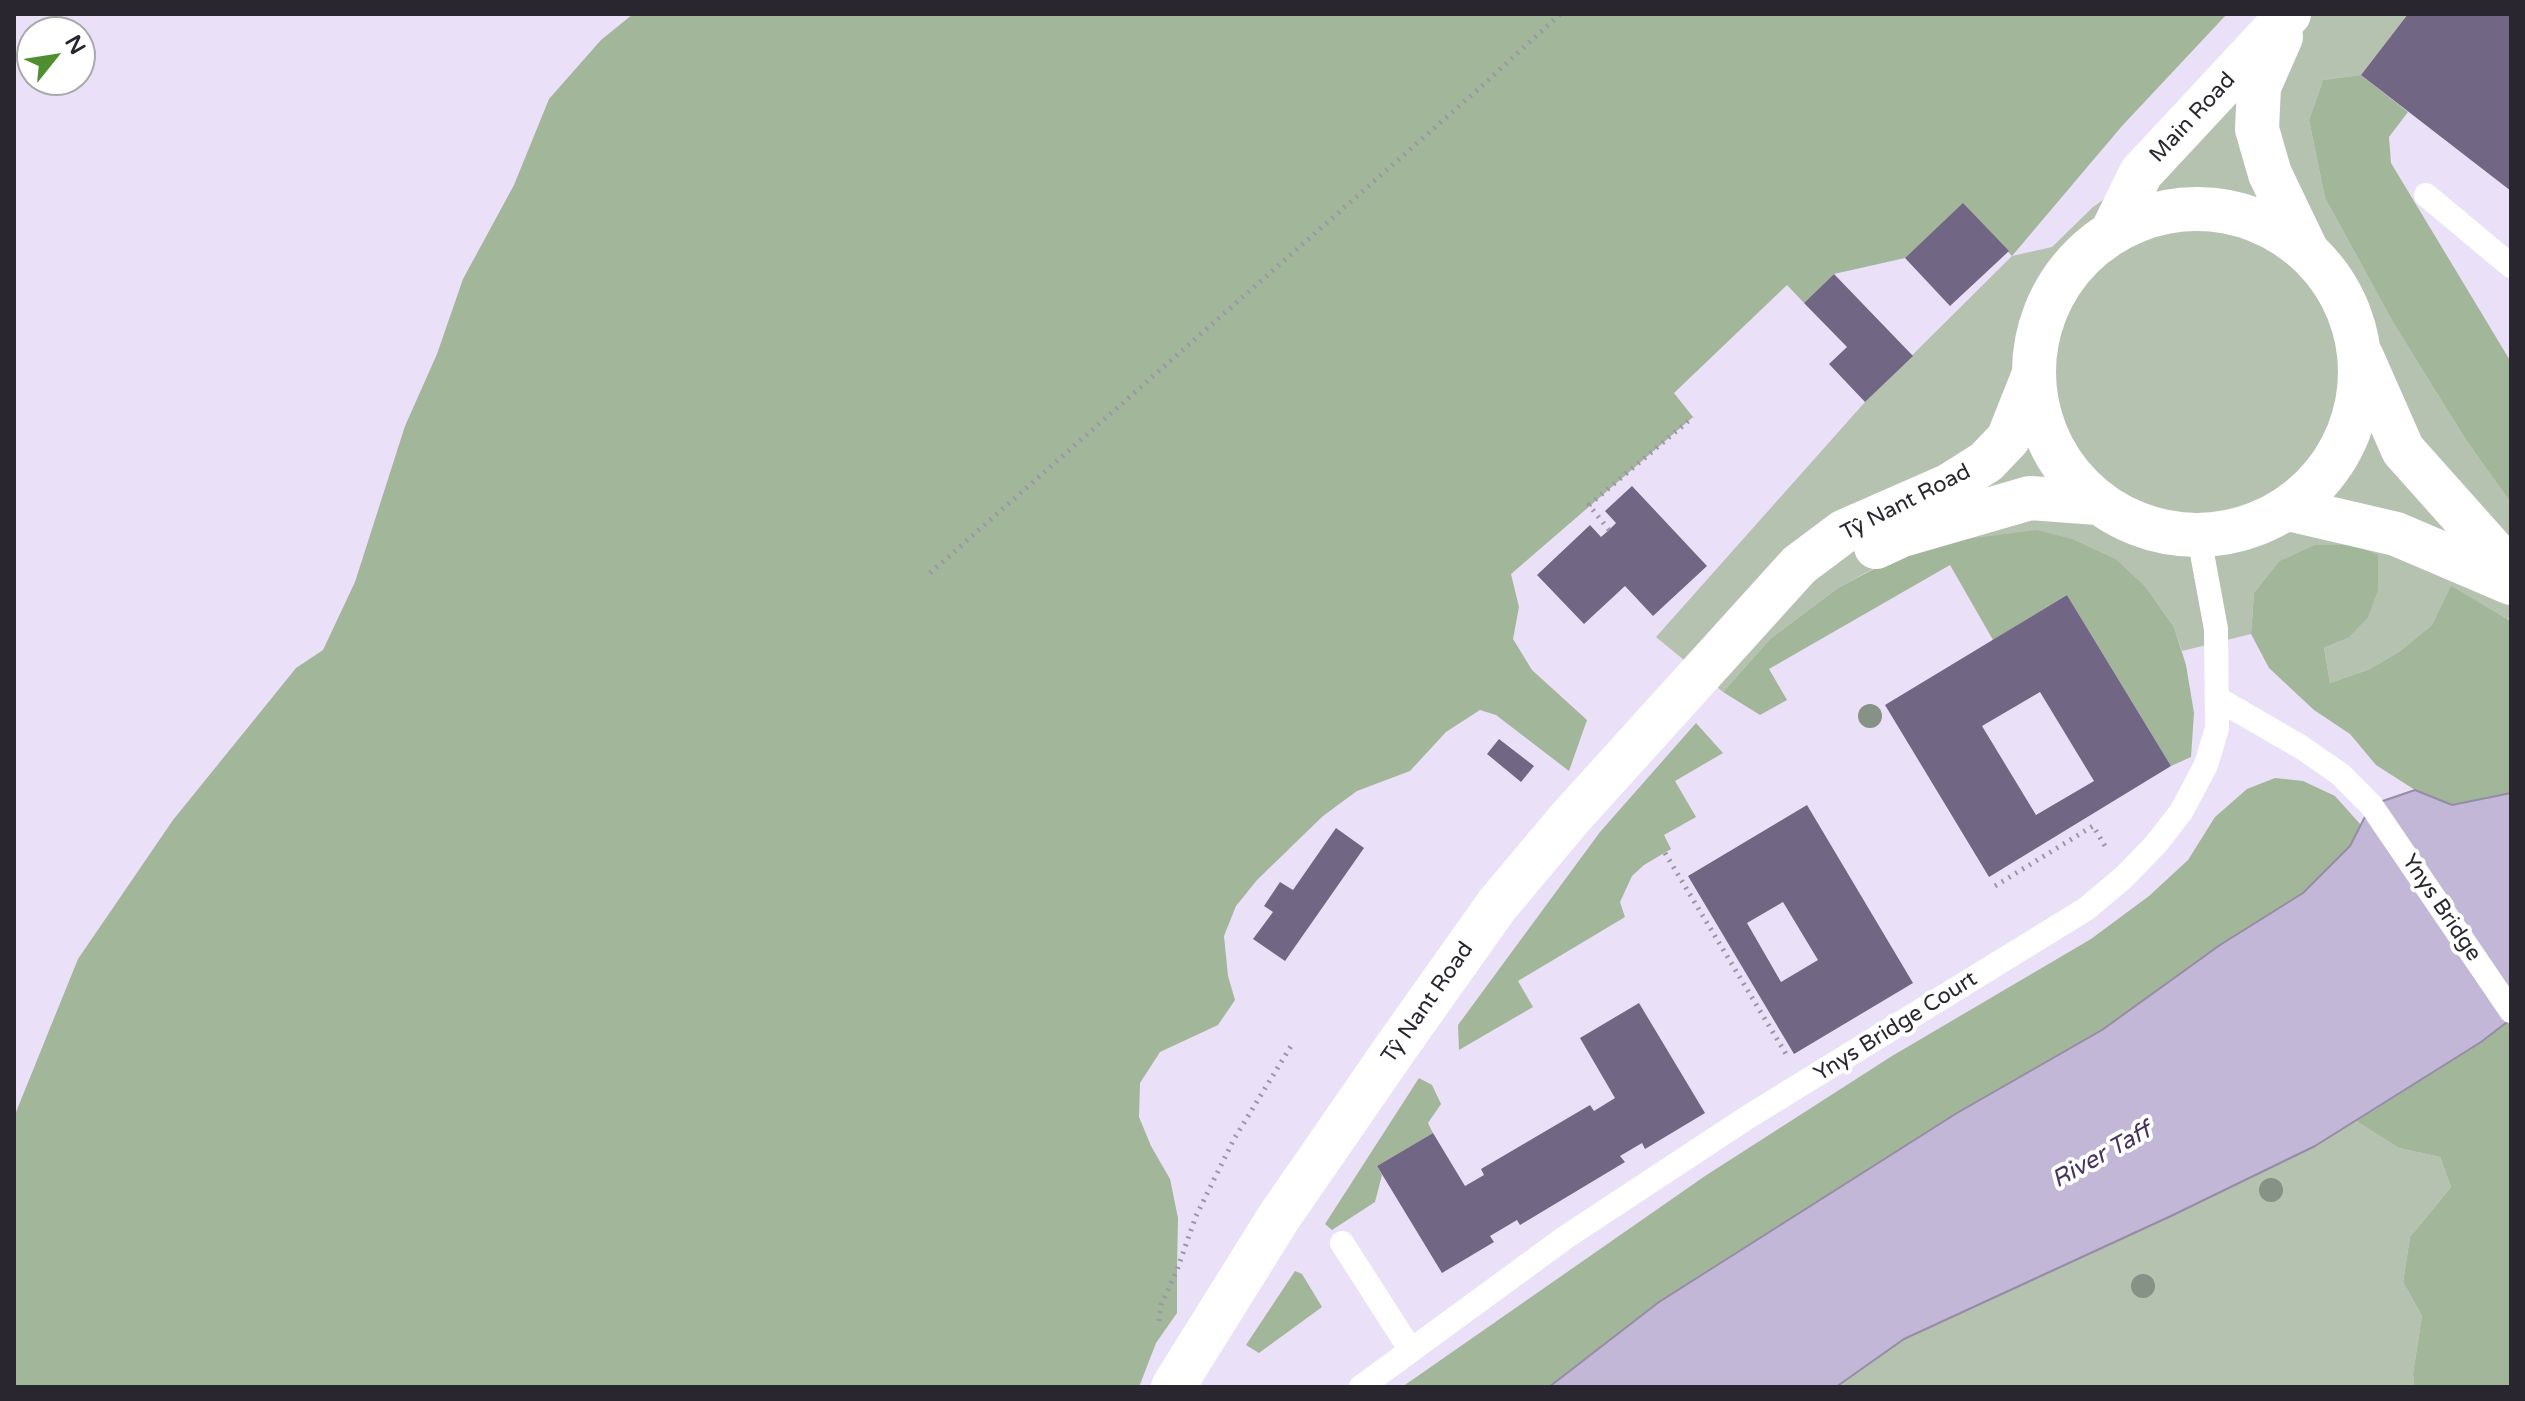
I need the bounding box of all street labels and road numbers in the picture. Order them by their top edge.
street label: Main Road [2145,67,2241,169]
street label: Tŷ Nant Road [1837,459,1975,547]
street label: Ynys Bridge [2396,850,2486,966]
street label: Tŷ Nant Road [1376,937,1480,1069]
street label: Ynys Bridge Court [1810,966,1982,1088]

